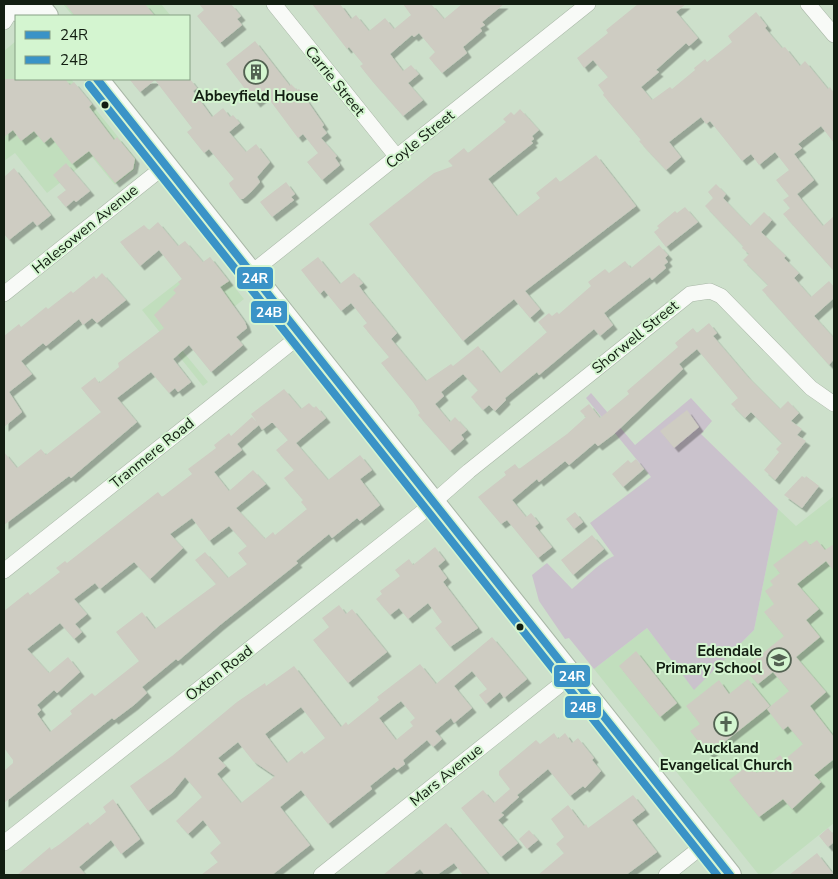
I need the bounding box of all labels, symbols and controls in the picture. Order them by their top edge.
legend [15,15,190,80]
text: 24R [60,25,88,45]
street label: Carrie Street [301,42,370,121]
text: 24B [60,50,88,70]
building icon: Abbeyfield House [243,59,269,85]
place label: Abbeyfield House [194,86,318,106]
unlabelled marker [100,100,110,110]
street label: Coyle Street [382,105,459,173]
street label: Halesowen Avenue [28,180,142,278]
line badge: 24R [236,266,274,290]
text: 24R [242,269,269,288]
street label: Shorwell Street [587,295,683,378]
line badge: 24B [250,300,288,324]
text: 24B [256,303,282,322]
street label: Tranmere Road [106,413,198,493]
unlabelled marker [515,622,525,632]
street label: Oxton Road [181,640,257,706]
place label: Edendale Primary School [656,641,762,678]
school or university icon: Edendale Primary School [766,647,792,673]
line badge: 24R [553,664,591,688]
text: 24R [559,667,586,686]
line badge: 24B [564,695,602,719]
text: 24B [570,698,596,717]
church icon: Auckland Evangelical Church [713,711,739,737]
place label: Auckland Evangelical Church [660,738,792,775]
street label: Mars Avenue [405,739,487,811]

